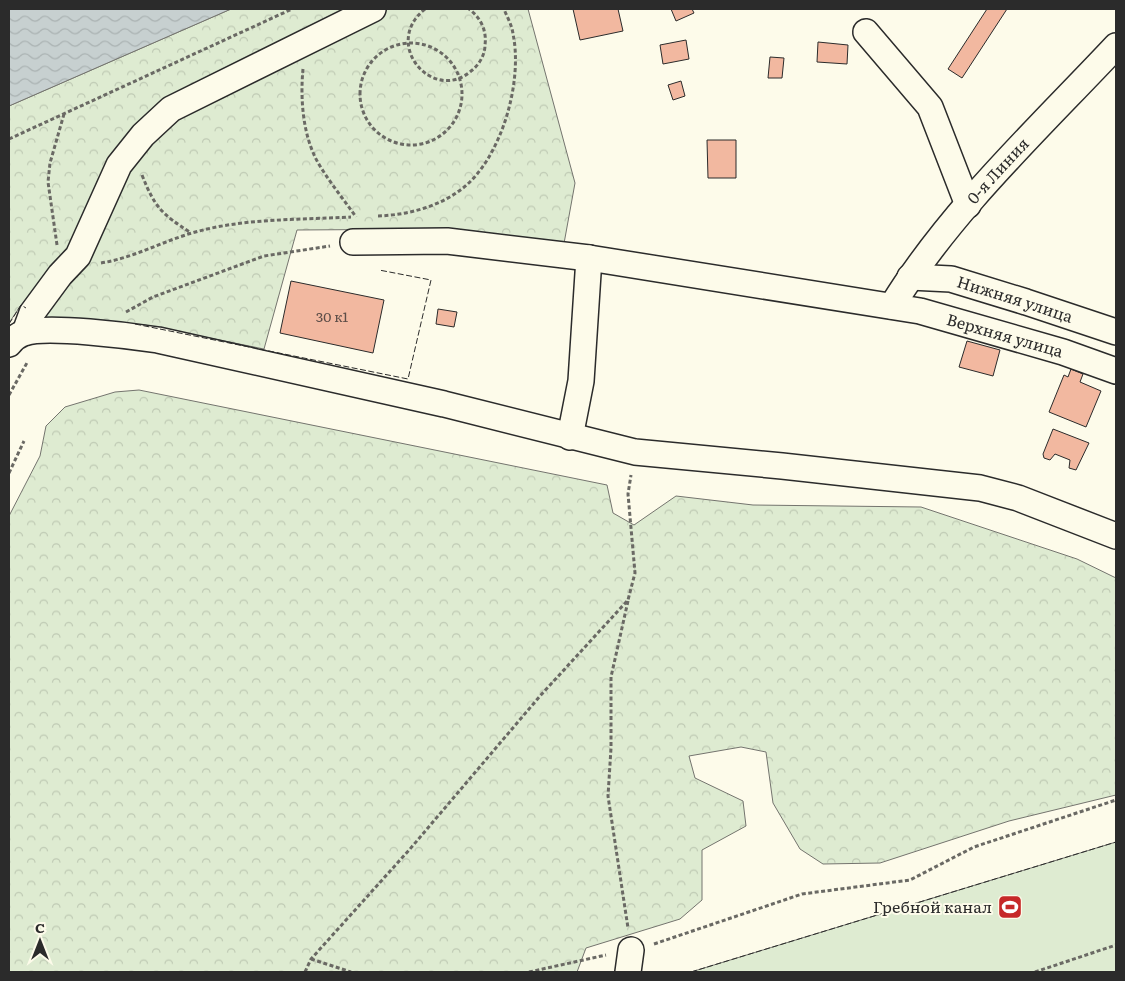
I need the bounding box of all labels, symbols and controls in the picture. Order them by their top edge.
street label: 0-я Линия [960,131,1034,208]
street label: Нижняя улица [954,269,1077,328]
house number: 30 к1 [316,306,349,326]
street label: Верхняя улица [944,306,1067,363]
place label: Гребной канал [873,894,992,918]
sports icon: Гребной канал [997,894,1023,920]
north arrow [15,916,65,966]
text: С [35,917,45,937]

